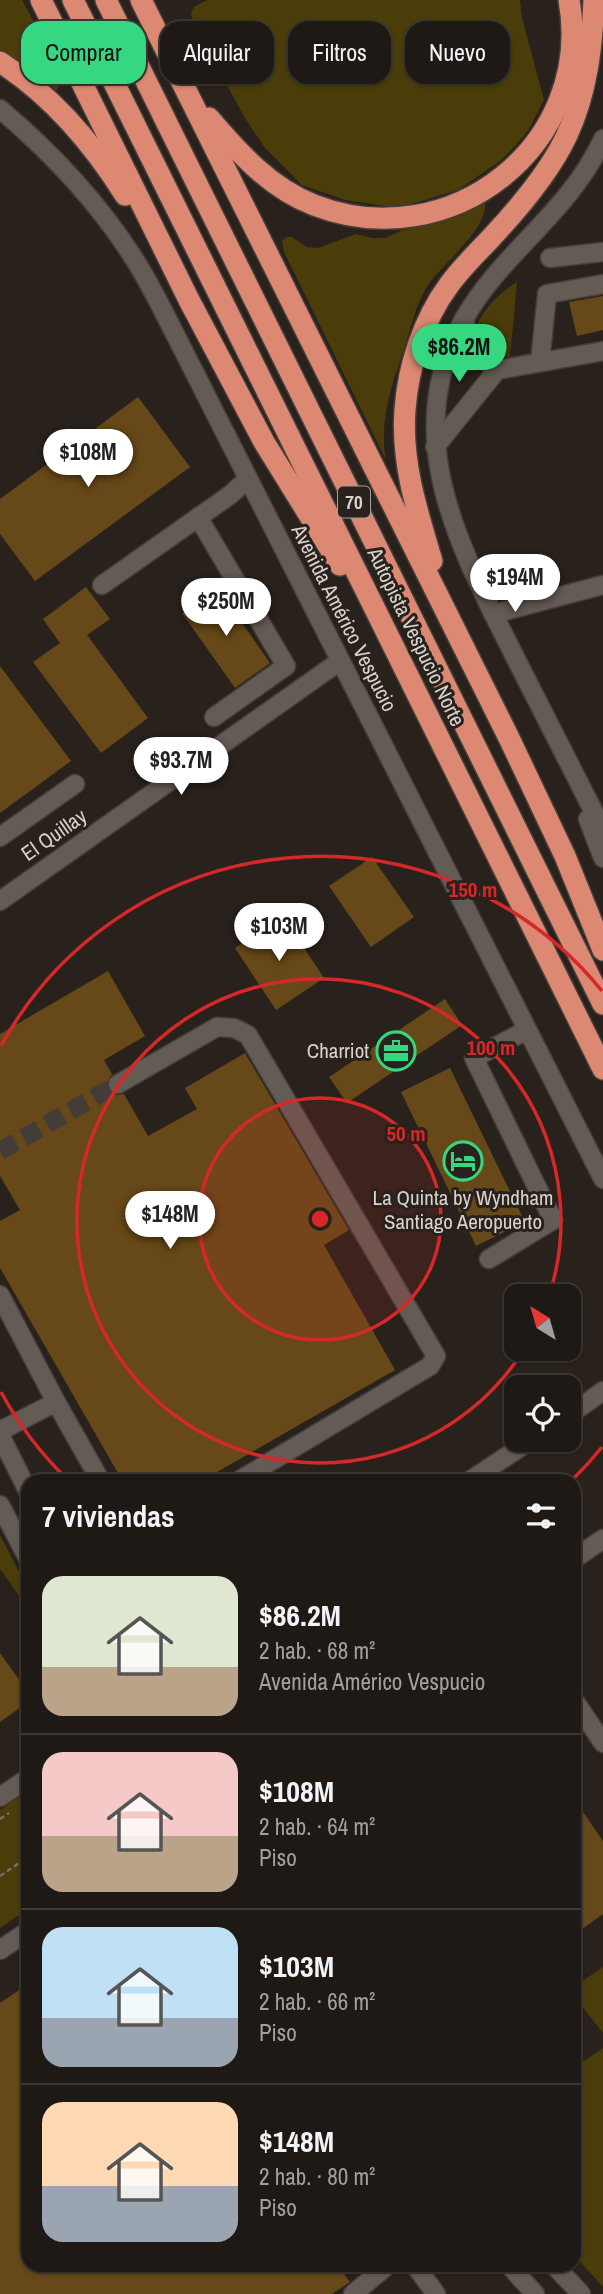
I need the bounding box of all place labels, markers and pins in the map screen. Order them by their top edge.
pin: $86.2M [402,324,516,384]
pin: $108M [39,430,137,489]
pin: $194M [466,554,564,614]
pin: $250M [177,578,275,638]
pin: $93.7M [124,738,238,797]
pin: $103M [230,904,328,963]
office icon: Charriot [375,1030,417,1072]
place label: Charriot [307,1036,369,1065]
hotel icon: La Quinta by Wyndham Santiago Aeropuerto [442,1140,484,1182]
place label: La Quinta by Wyndham Santiago Aeropuerto [373,1183,553,1236]
pin: $148M [121,1192,219,1251]
centre of rings [308,1207,332,1231]

